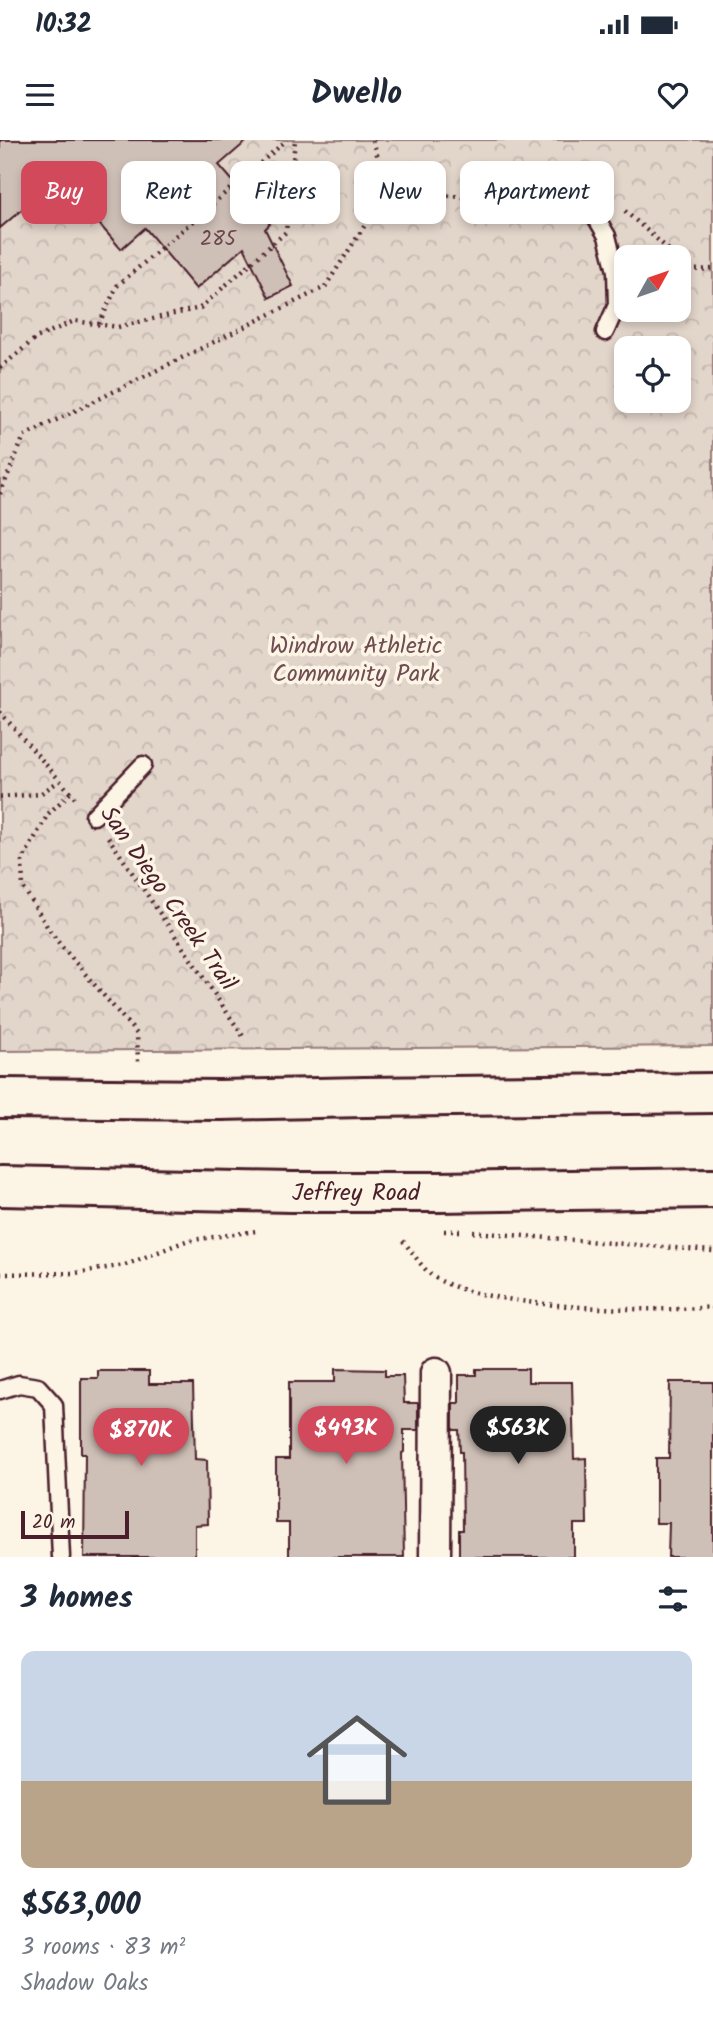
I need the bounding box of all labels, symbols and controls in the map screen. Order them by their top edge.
text: 10:32 [35,4,92,46]
text: Dwello [311,69,402,120]
icon: menu [21,76,59,114]
icon: heart [654,76,692,114]
chip: Buy [21,161,107,224]
chip: Rent [121,161,216,224]
chip: Filters [230,161,340,224]
chip: New [354,161,446,224]
chip: Apartment [460,161,614,224]
house number: 285 [200,223,238,256]
north arrow [614,245,691,322]
map controls [614,245,691,413]
button: locate [614,336,691,413]
park label: Windrow Athletic Community Park [270,627,442,694]
street label: San Diego Creek Trail [89,798,247,1000]
street label: Jeffrey Road [292,1174,421,1213]
pin: $493K [297,1406,395,1466]
pin: $563K [469,1406,567,1466]
pin: $870K [92,1408,190,1468]
text: $493K [314,1411,378,1447]
text: $563K [486,1411,550,1447]
text: $870K [109,1413,173,1449]
scale bar [21,1508,130,1540]
text: 20 m [32,1508,75,1538]
text: 3 homes [21,1575,133,1623]
icon: filters [654,1580,692,1618]
icon: home [294,1697,420,1823]
text: $563,000 [21,1882,141,1930]
text: 3 rooms · 83 m² [21,1930,185,1966]
text: Shadow Oaks [21,1966,148,2002]

